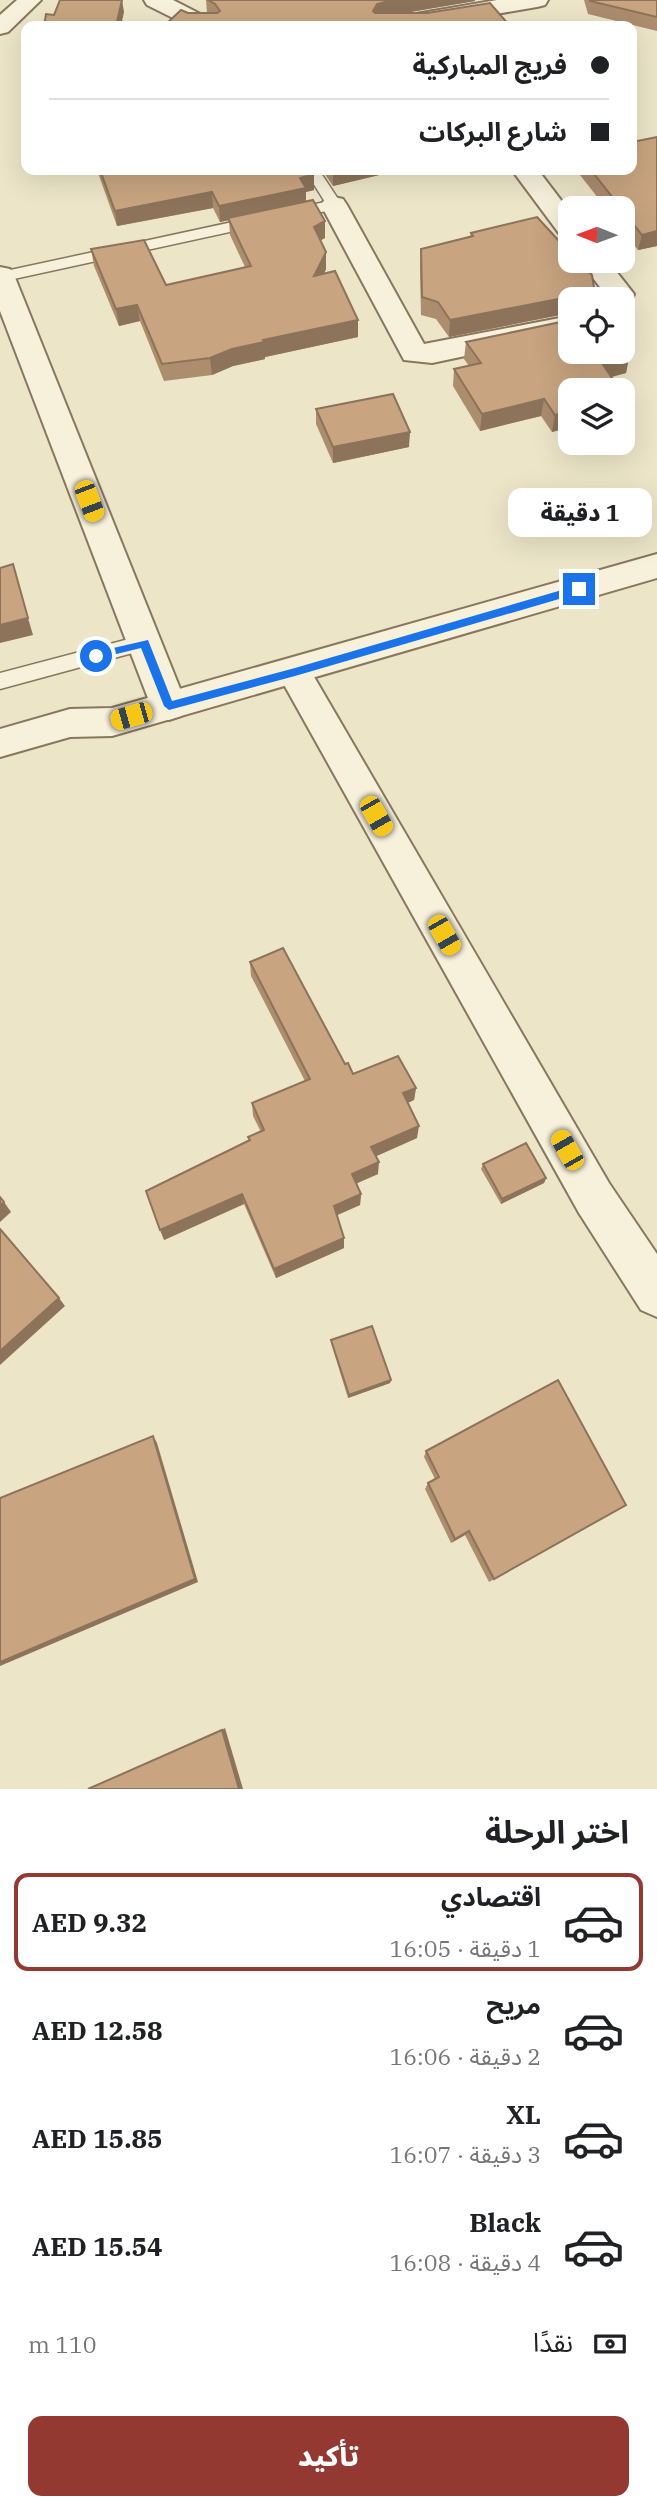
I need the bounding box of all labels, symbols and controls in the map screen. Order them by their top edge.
text: فريج المباركية [413,47,567,81]
text: شارع البركات [419,114,567,148]
north arrow [558,196,635,273]
map controls [558,196,635,455]
button: locate [558,287,635,364]
button: layers [558,378,635,455]
car [72,478,107,524]
callout: 1 دقيقة [507,488,651,536]
text: 1 دقيقة [540,497,620,527]
route end [563,573,595,605]
route start [80,640,112,672]
car [108,700,155,732]
car [357,793,396,839]
car [425,912,464,958]
car [548,1127,587,1173]
text: اختر الرحلة [485,1810,629,1852]
text: اقتصادي [441,1879,541,1913]
icon: car [562,1891,625,1954]
text: AED 9.32 [32,1905,147,1939]
text: 1 دقيقة · 16:05 [390,1933,541,1963]
text: مريح [486,1987,541,2021]
icon: car [562,1999,625,2062]
text: AED 12.58 [32,2013,163,2047]
text: 2 دقيقة · 16:06 [390,2041,541,2071]
text: XL [506,2097,541,2131]
icon: car [562,2107,625,2170]
text: AED 15.85 [32,2121,163,2155]
text: 3 دقيقة · 16:07 [390,2139,541,2169]
text: Black [469,2205,541,2239]
icon: car [562,2215,625,2278]
text: AED 15.54 [32,2229,163,2263]
text: 4 دقيقة · 16:08 [390,2247,541,2277]
text: نقدًا [533,2325,573,2359]
icon: cash [591,2325,629,2363]
text: 110 m [28,2329,97,2359]
button: تأكيد [28,2416,629,2496]

